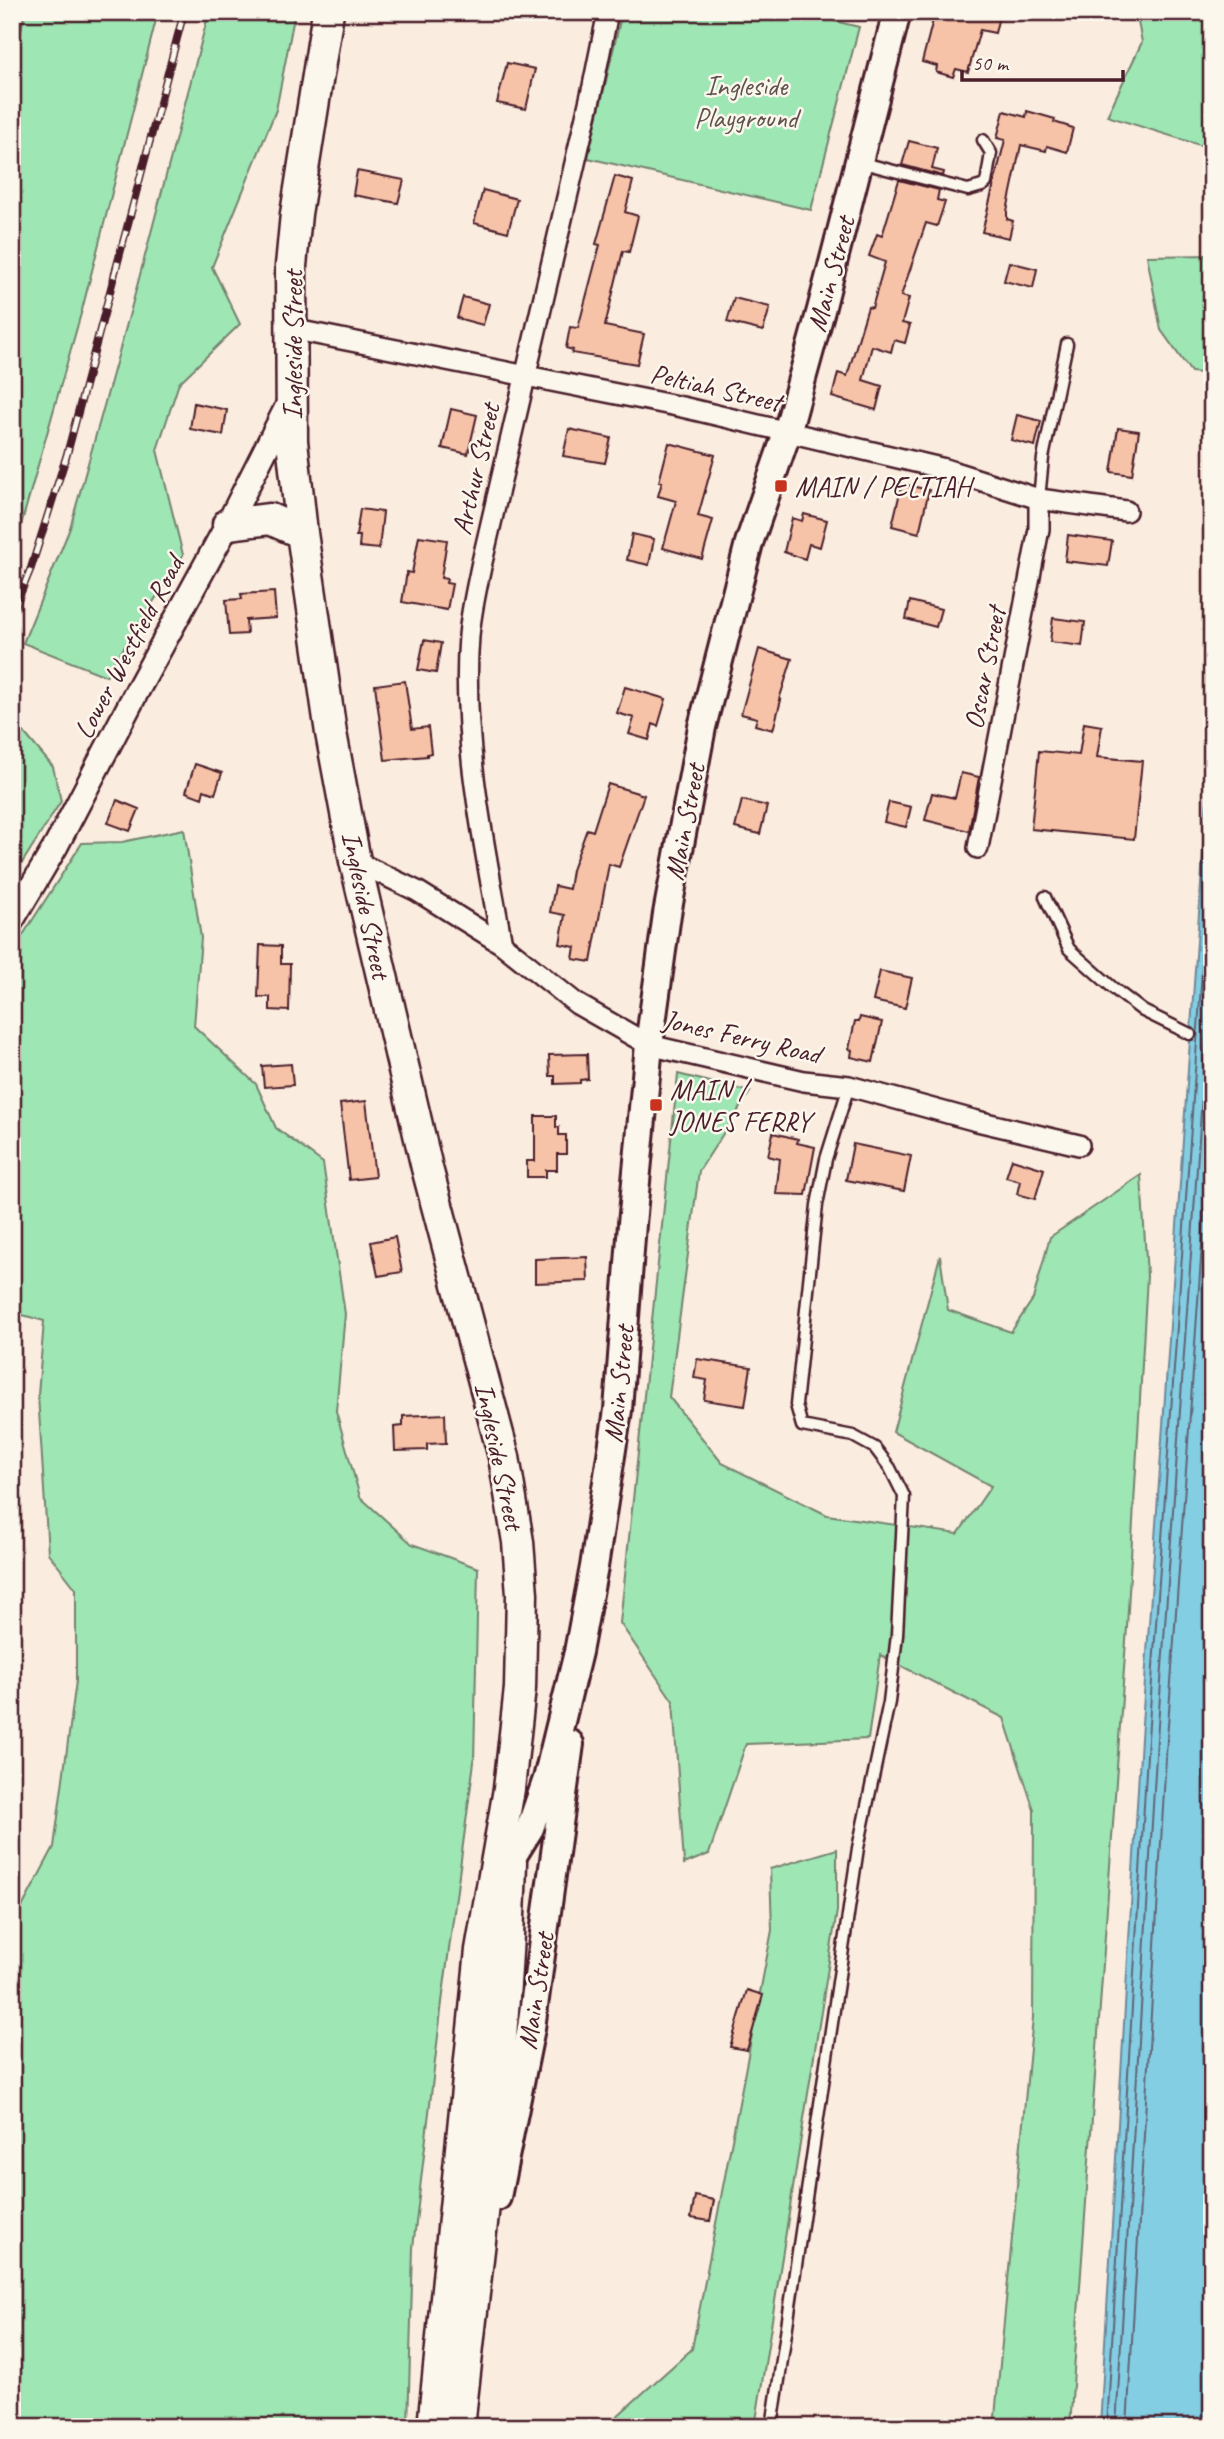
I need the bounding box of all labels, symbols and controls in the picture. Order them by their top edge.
scale bar [962,38,1122,82]
text: 50 m [972,50,1010,76]
park label: Ingleside Playground [694,68,802,135]
street label: Main Street [798,210,863,335]
street label: Ingleside Street [275,268,310,420]
street label: Peltiah Street [647,355,788,420]
street label: Arthur Street [443,397,508,538]
place label: MAIN / PELTIAH [795,469,975,504]
marker: MAIN / PELTIAH [773,478,789,494]
street label: Lower Westfield Road [66,546,193,744]
street label: Oscar Street [956,600,1014,732]
street label: Main Street [656,758,713,883]
street label: Ingleside Street [334,828,400,984]
street label: Jones Ferry Road [658,1001,828,1073]
place label: MAIN / JONES FERRY [668,1072,817,1139]
marker: MAIN / JONES FERRY [648,1097,664,1113]
street label: Main Street [595,1321,642,1444]
street label: Ingleside Street [467,1379,533,1535]
street label: Main Street [509,1928,562,2052]

